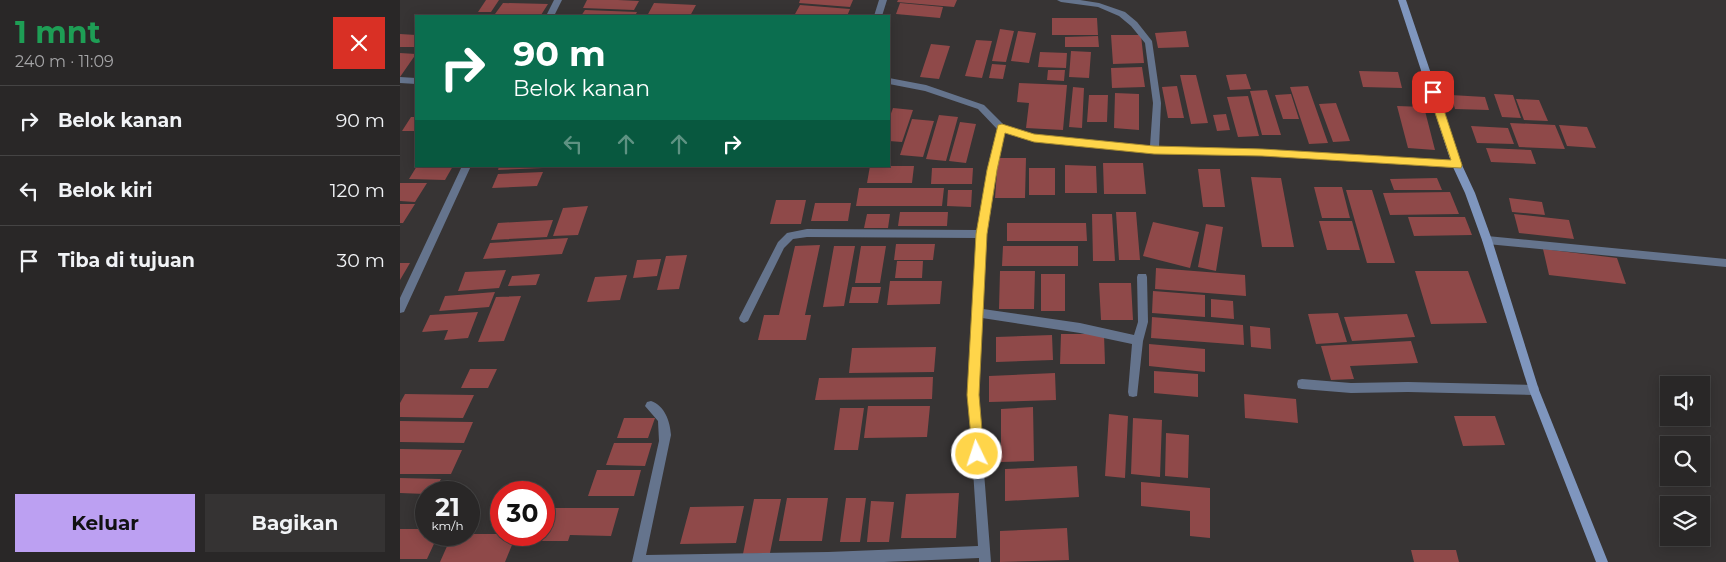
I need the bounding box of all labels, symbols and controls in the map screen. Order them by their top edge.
text: 1 mnt [15,14,101,51]
button: close [333,17,385,69]
text: 90 m [513,32,606,75]
icon: right [430,35,495,100]
text: 240 m · 11:09 [15,52,114,71]
pin [1412,71,1454,113]
text: Belok kanan [513,75,650,102]
icon: arrive [1419,78,1447,106]
icon: right [15,107,43,135]
text: Belok kanan [58,109,182,132]
text: 90 m [336,109,385,132]
icon: left [559,130,587,158]
icon: ahead [612,130,640,158]
icon: ahead [665,130,693,158]
icon: right [718,130,746,158]
icon: left [15,177,43,205]
text: Belok kiri [58,179,153,202]
text: 120 m [330,179,385,202]
icon: arrive [15,247,43,275]
text: Tiba di tujuan [58,249,195,272]
text: 30 m [337,249,385,272]
map controls [1660,376,1710,546]
button: sound [1660,376,1710,426]
position arrow [950,427,1002,479]
button: search [1660,436,1710,486]
speed limit sign: 30 [490,481,555,546]
text: 21 [435,492,460,522]
button: Keluar [15,494,195,552]
button: Bagikan [205,494,385,552]
button: layers [1660,496,1710,546]
text: km/h [431,518,464,533]

